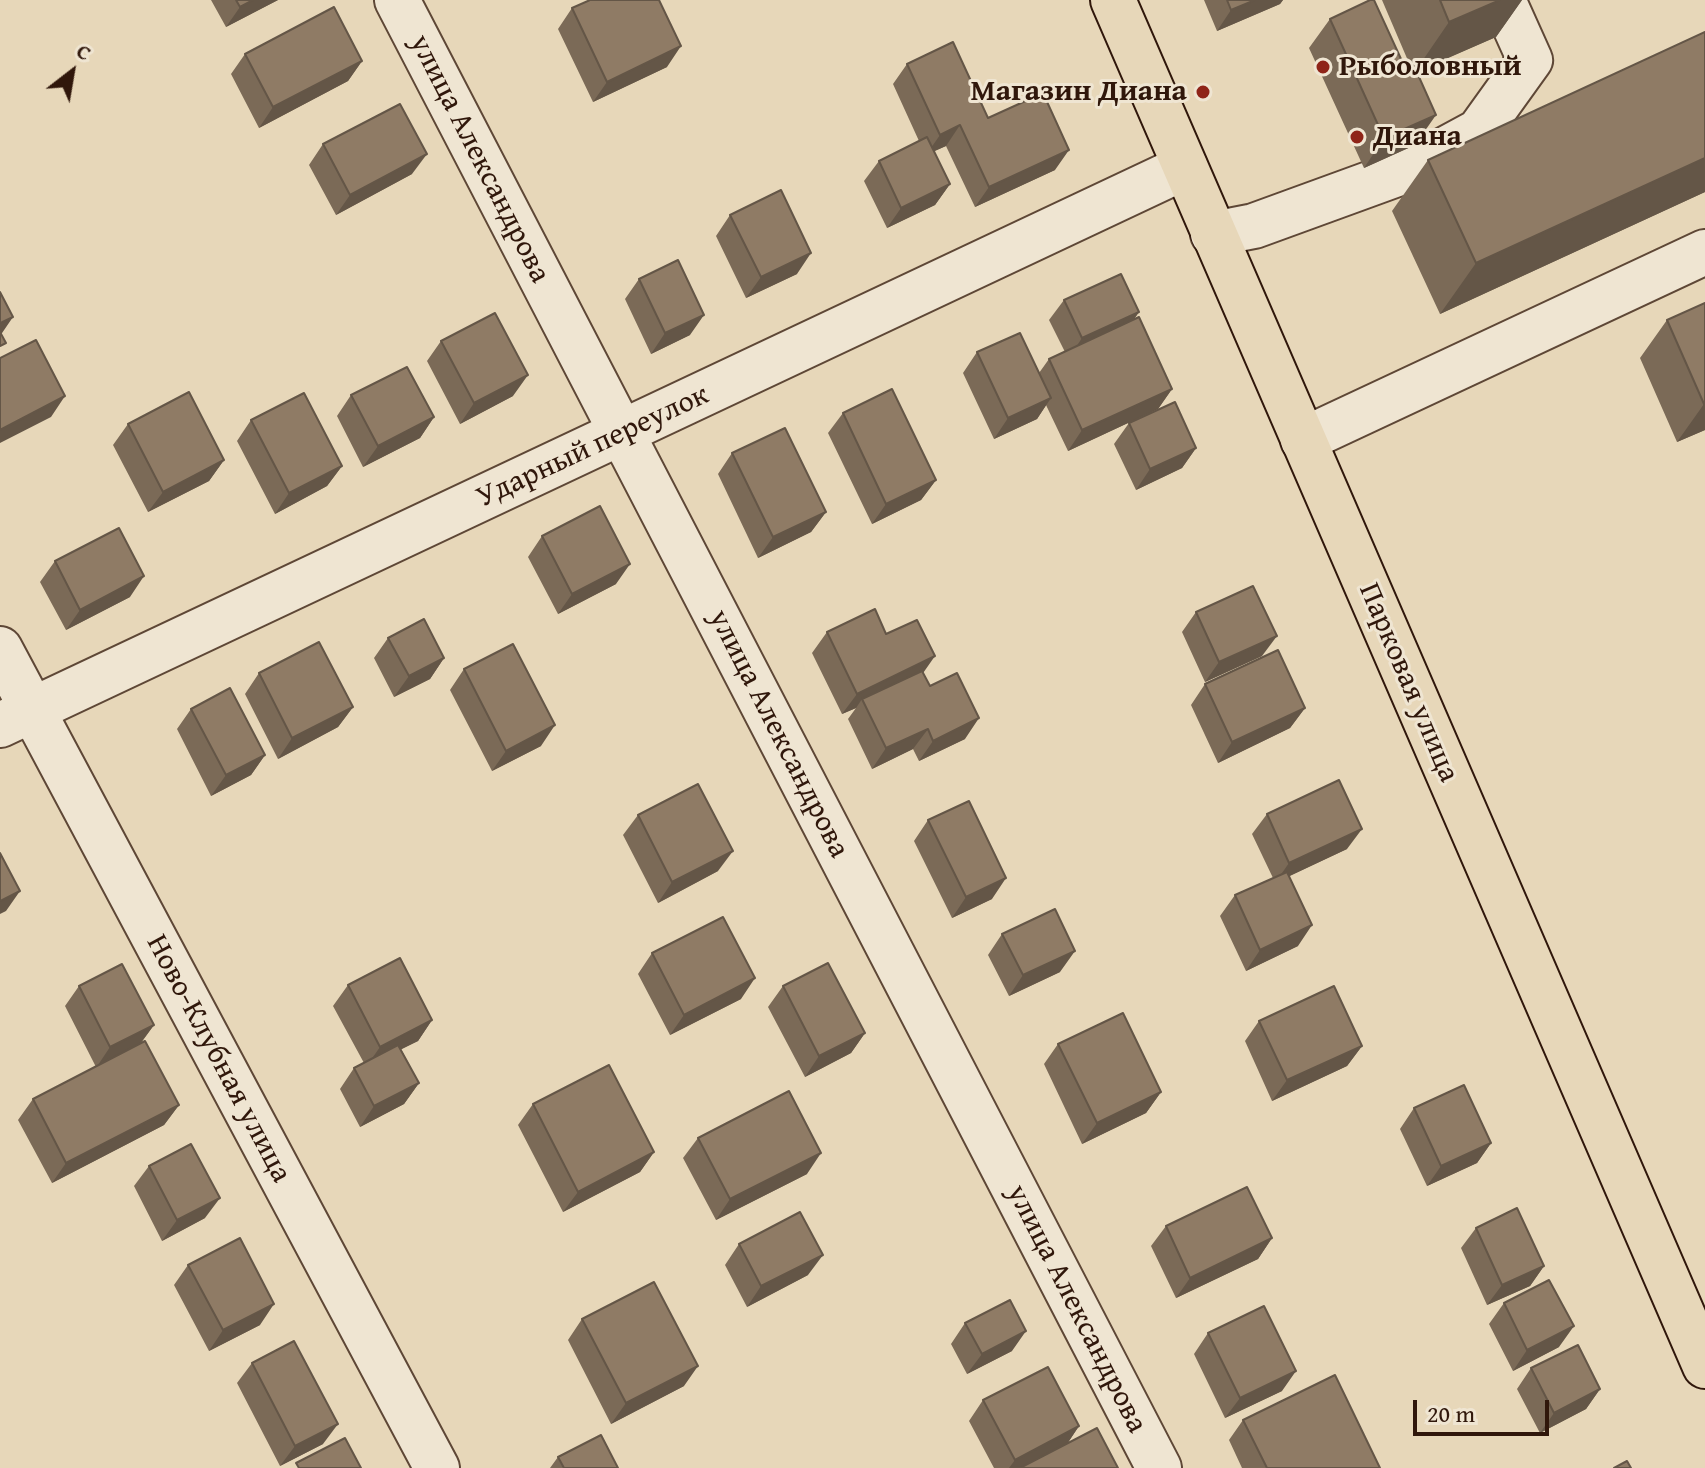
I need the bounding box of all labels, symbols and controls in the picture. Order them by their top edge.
street label: улица Александрова [401,29,557,289]
north arrow [32,32,112,112]
text: С [71,35,98,68]
place label: Рыболовный [1339,49,1522,85]
marker: Рыболовный [1314,58,1332,76]
place label: Магазин Диана [971,74,1187,110]
marker: Магазин Диана [1194,83,1212,101]
place label: Диана [1373,119,1462,155]
marker: Диана [1348,128,1366,146]
street label: Ударный переулок [471,377,715,517]
street label: Парковая улица [1350,578,1466,788]
street label: улица Александрова [700,604,856,864]
street label: Ново-Клубная улица [137,929,299,1189]
street label: улица Александрова [998,1179,1154,1439]
scale bar [1417,1384,1553,1434]
text: 20 m [1427,1396,1475,1431]

